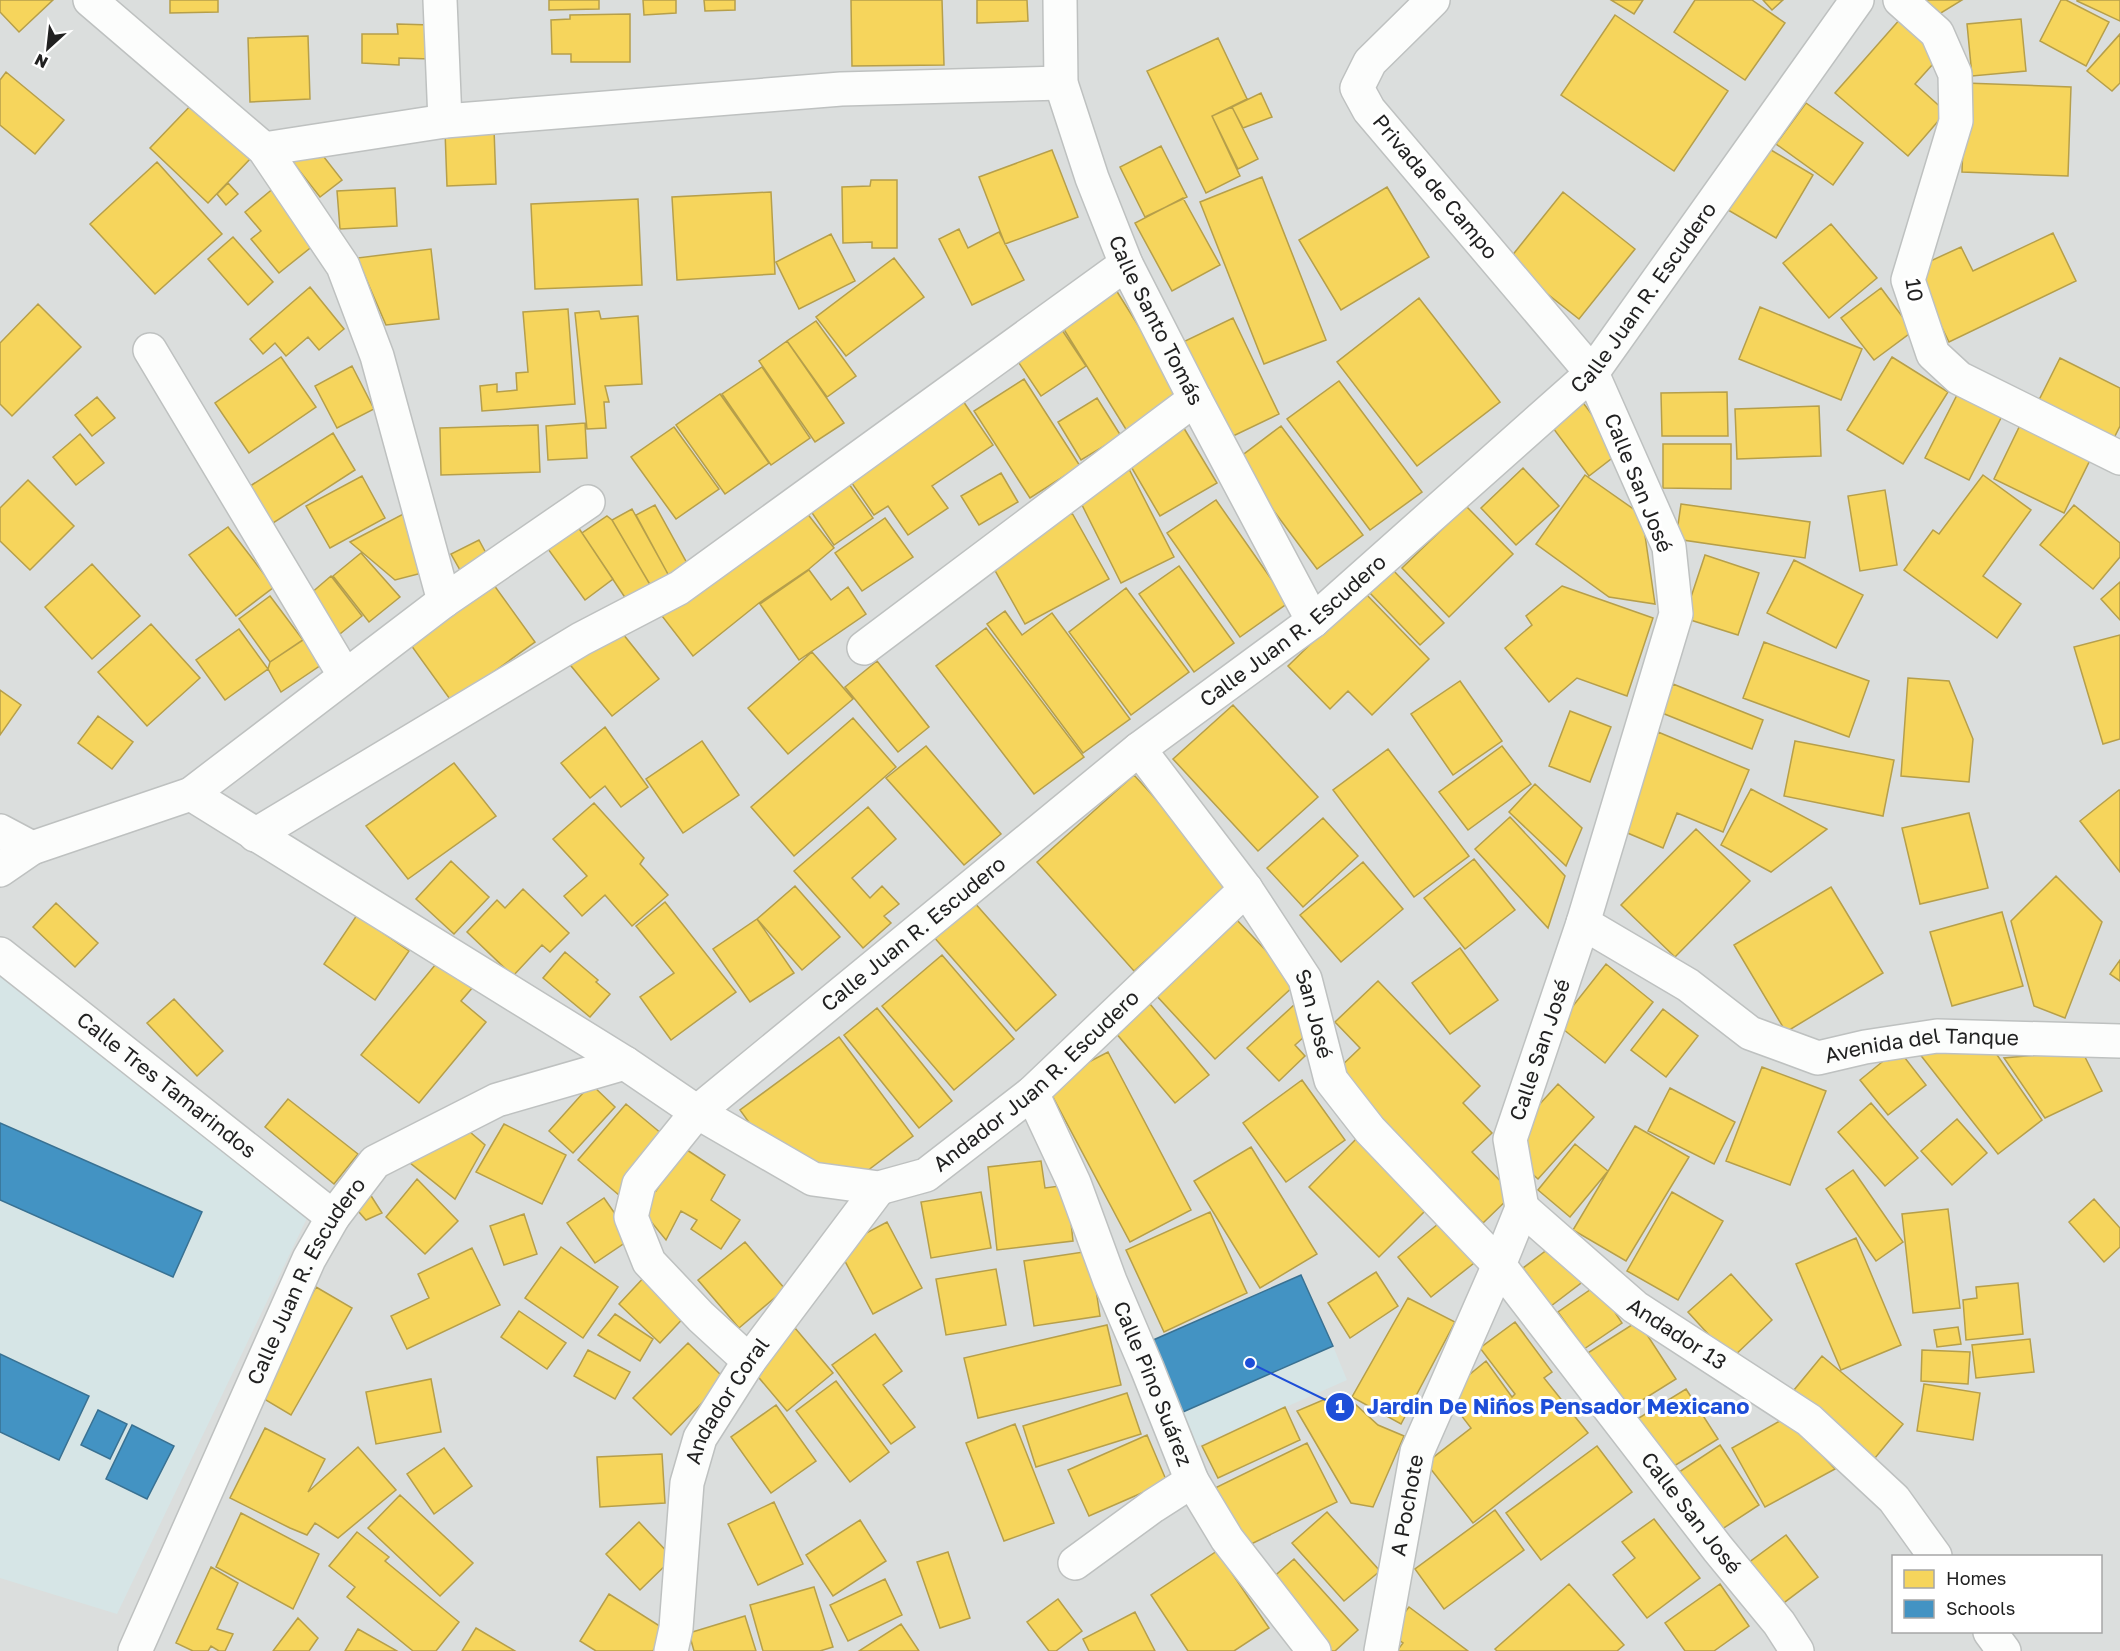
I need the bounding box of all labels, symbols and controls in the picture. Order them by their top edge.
north arrow [18,18,78,78]
text: N [31,50,51,73]
street label: Privada de Campo [1368,109,1504,264]
street label: Calle Juan R. Escudero [1564,197,1721,398]
street label: Calle Santo Tomás [1104,231,1210,409]
street label: 10 [1900,276,1930,303]
street label: Calle San José [1599,409,1679,556]
street label: Calle Juan R. Escudero [1194,548,1391,712]
street label: Calle Juan R. Escudero [816,850,1010,1017]
street label: San José [1290,963,1339,1061]
street label: Calle San José [1503,975,1575,1124]
street label: Andador Juan R. Escudero [927,984,1144,1177]
street label: Calle Tres Tamarindos [72,1006,262,1163]
street label: Avenida del Tanque [1822,1022,2019,1068]
street label: Calle Juan R. Escudero [241,1172,371,1388]
street label: Andador 13 [1623,1292,1732,1375]
street label: Calle Pino Suárez [1108,1297,1199,1470]
street label: Andador Coral [679,1332,774,1467]
callout: Jardin De Niños Pensador Mexicano [1325,1387,1762,1427]
text: Jardin De Niños Pensador Mexicano [1367,1392,1749,1419]
text: 1 [1335,1395,1345,1417]
street label: Calle San José [1636,1446,1747,1579]
street label: A Pochote [1384,1452,1428,1558]
legend [1892,1555,2102,1633]
text: Homes [1946,1567,2006,1589]
text: Schools [1946,1597,2015,1619]

